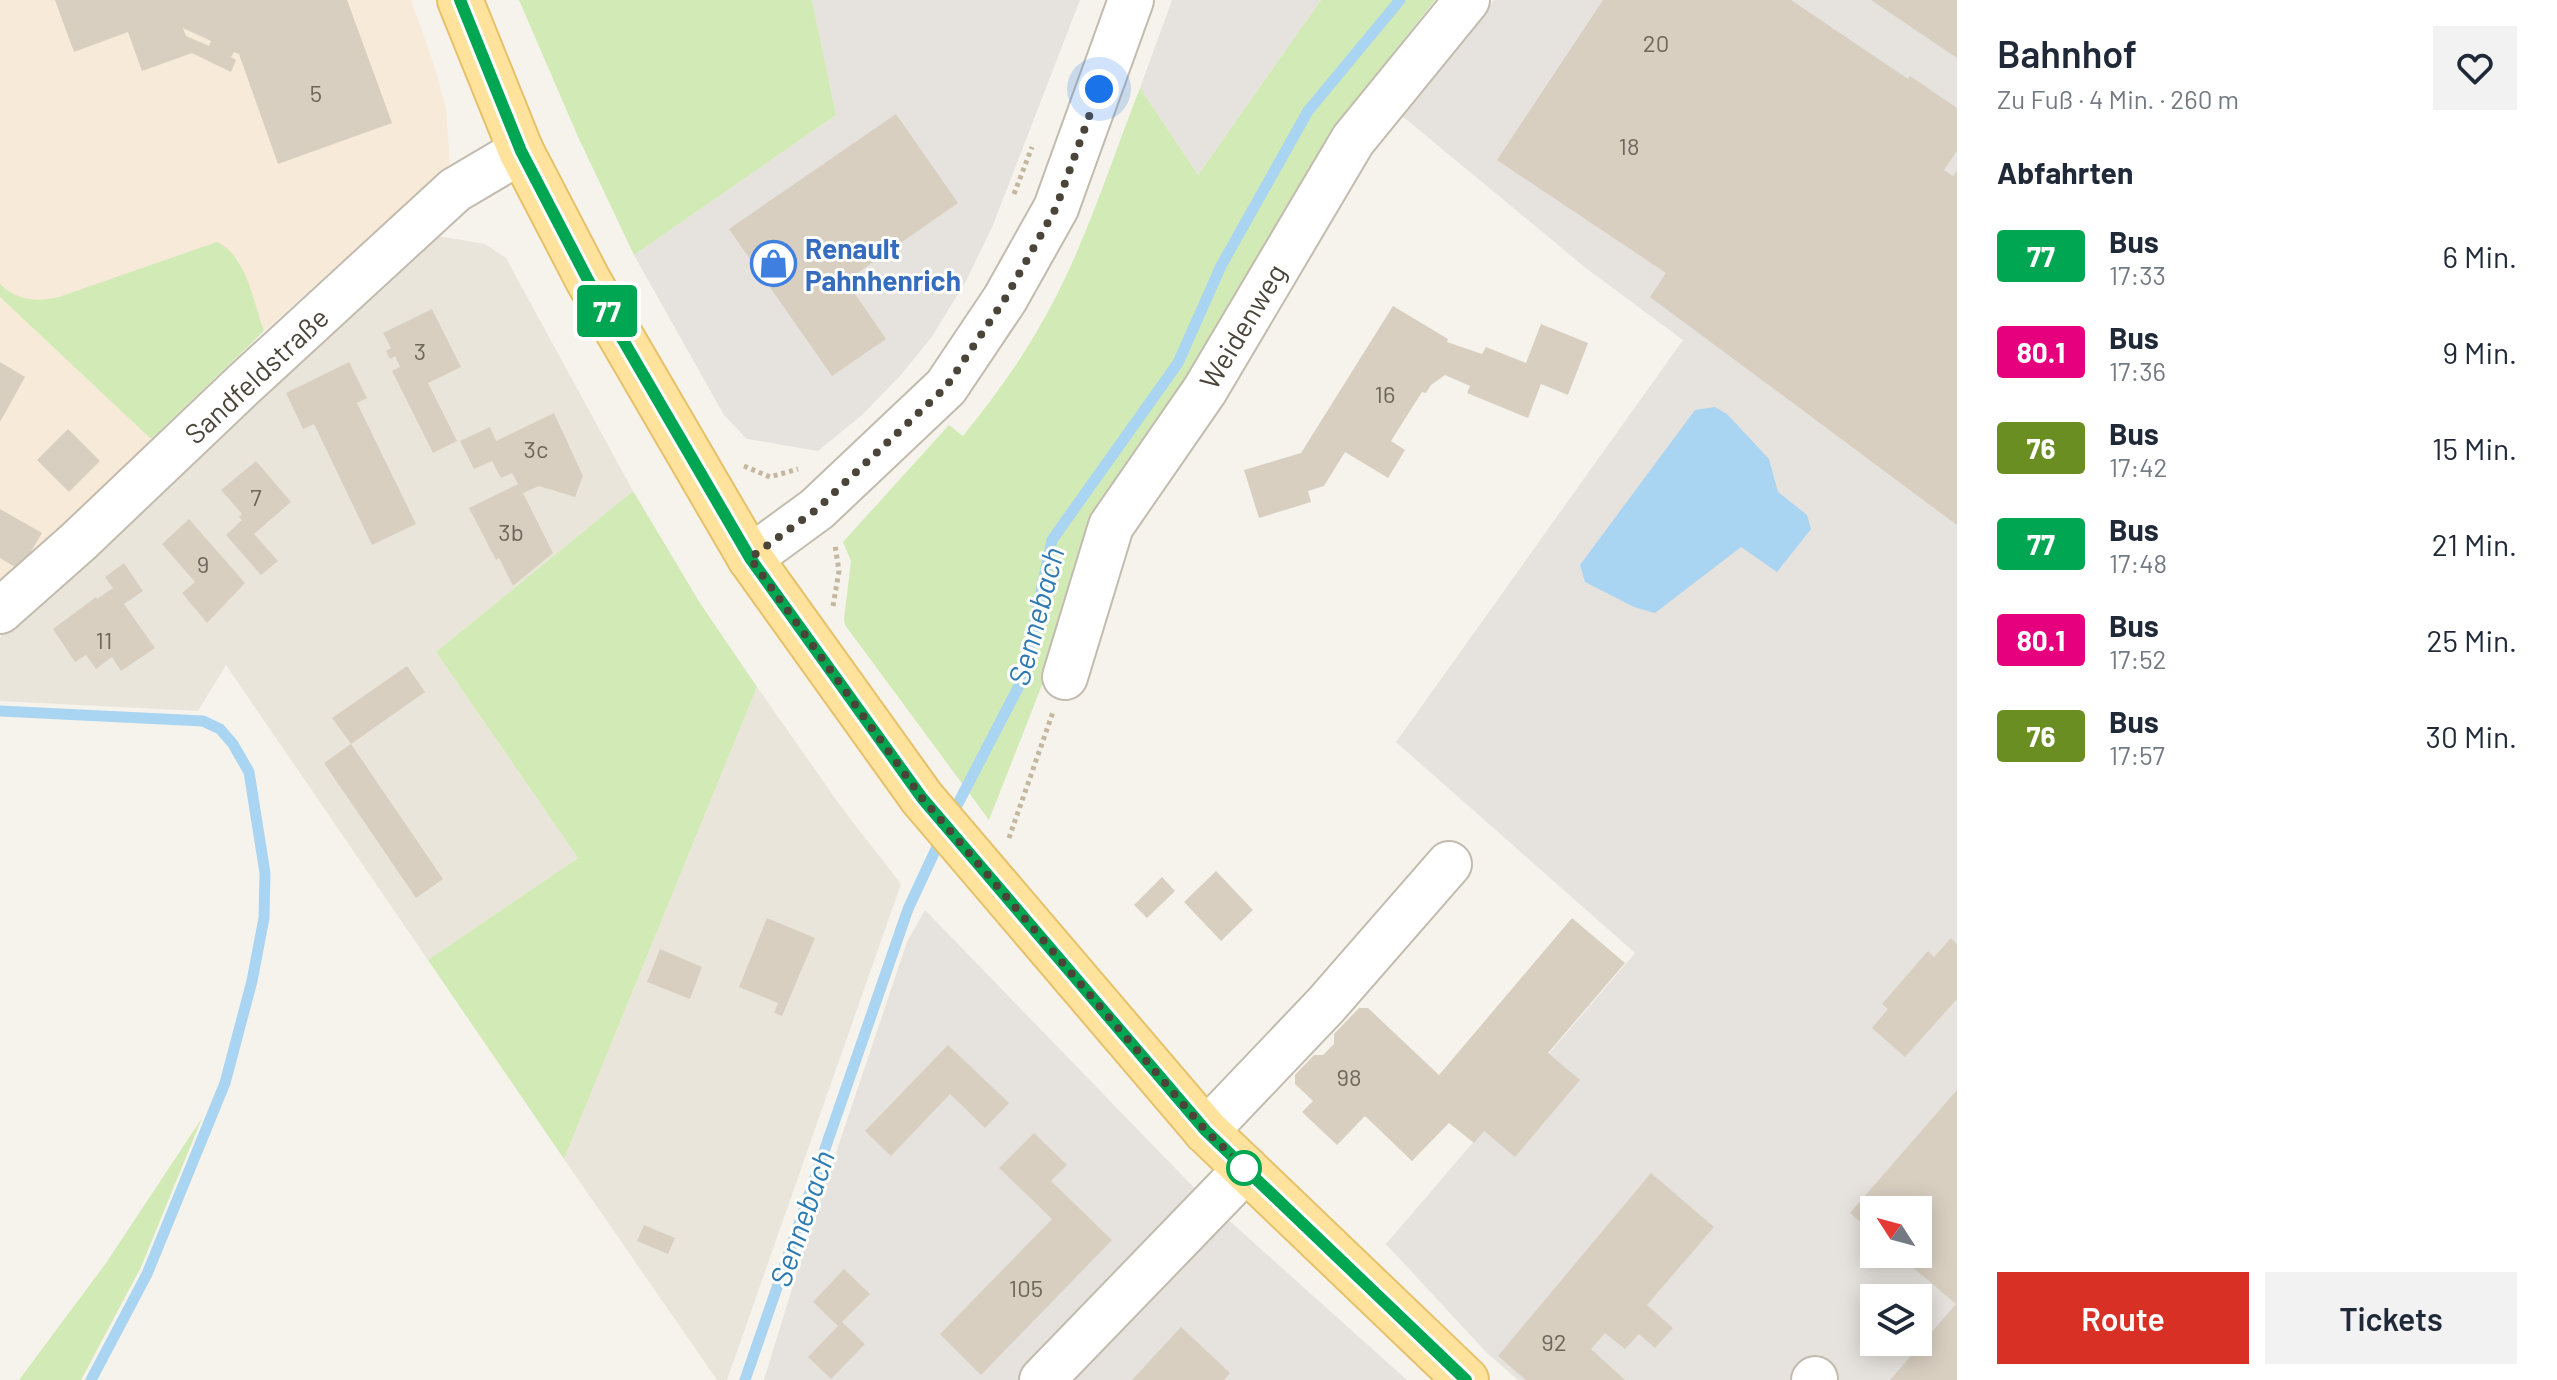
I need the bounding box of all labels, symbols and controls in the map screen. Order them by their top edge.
button: heart [2433,26,2517,110]
house number: 20 [1643,28,1669,57]
text: Bahnhof [1997,30,2137,76]
your location [1079,69,1119,109]
house number: 5 [310,78,322,107]
text: Zu Fuß · 4 Min. · 260 m [1997,83,2239,114]
house number: 18 [1619,131,1639,160]
text: Abfahrten [1997,154,2133,190]
text: Bus [2109,223,2159,259]
place label: Renault Pahnhenrich [805,231,961,297]
text: 6 Min. [2443,238,2517,274]
text: 77 [2027,239,2055,273]
shop icon: Renault Pahnhenrich [750,240,798,288]
street label: Weidenweg [1191,257,1293,395]
text: 17:33 [2109,259,2166,290]
line badge: 77 [571,285,643,337]
text: 77 [593,294,621,328]
street label: Sandfeldstraße [177,300,335,450]
text: Bus [2109,319,2159,355]
text: 9 Min. [2442,334,2517,370]
text: 80.1 [2017,335,2065,369]
house number: 3 [414,336,426,365]
text: 17:36 [2109,355,2166,386]
house number: 16 [1375,379,1395,408]
text: Bus [2109,415,2159,451]
text: 15 Min. [2432,430,2517,466]
text: 76 [2027,431,2055,465]
house number: 3c [524,434,548,463]
text: 17:42 [2109,451,2167,482]
house number: 7 [250,482,262,511]
text: Bus [2109,511,2159,547]
house number: 3b [498,517,524,546]
text: 21 Min. [2432,526,2517,562]
text: 77 [2027,527,2055,561]
water label: Sennebach [999,543,1071,689]
text: 17:48 [2109,547,2167,578]
house number: 9 [197,549,209,578]
text: Bus [2109,607,2159,643]
text: 25 Min. [2427,622,2517,658]
text: 80.1 [2017,623,2065,657]
house number: 11 [96,625,112,654]
text: 17:52 [2109,643,2167,674]
text: Bus [2109,703,2159,739]
text: 30 Min. [2426,718,2517,754]
text: 76 [2027,719,2055,753]
text: 17:57 [2109,739,2165,770]
house number: 98 [1336,1062,1362,1091]
water label: Sennebach [761,1145,841,1291]
unlabelled marker [1227,1151,1261,1185]
north arrow [1860,1196,1932,1268]
map controls [1860,1196,1932,1356]
button: Route [1997,1272,2249,1364]
button: Tickets [2265,1272,2517,1364]
house number: 105 [1009,1273,1043,1302]
button: layers [1860,1284,1932,1356]
house number: 92 [1541,1327,1567,1356]

